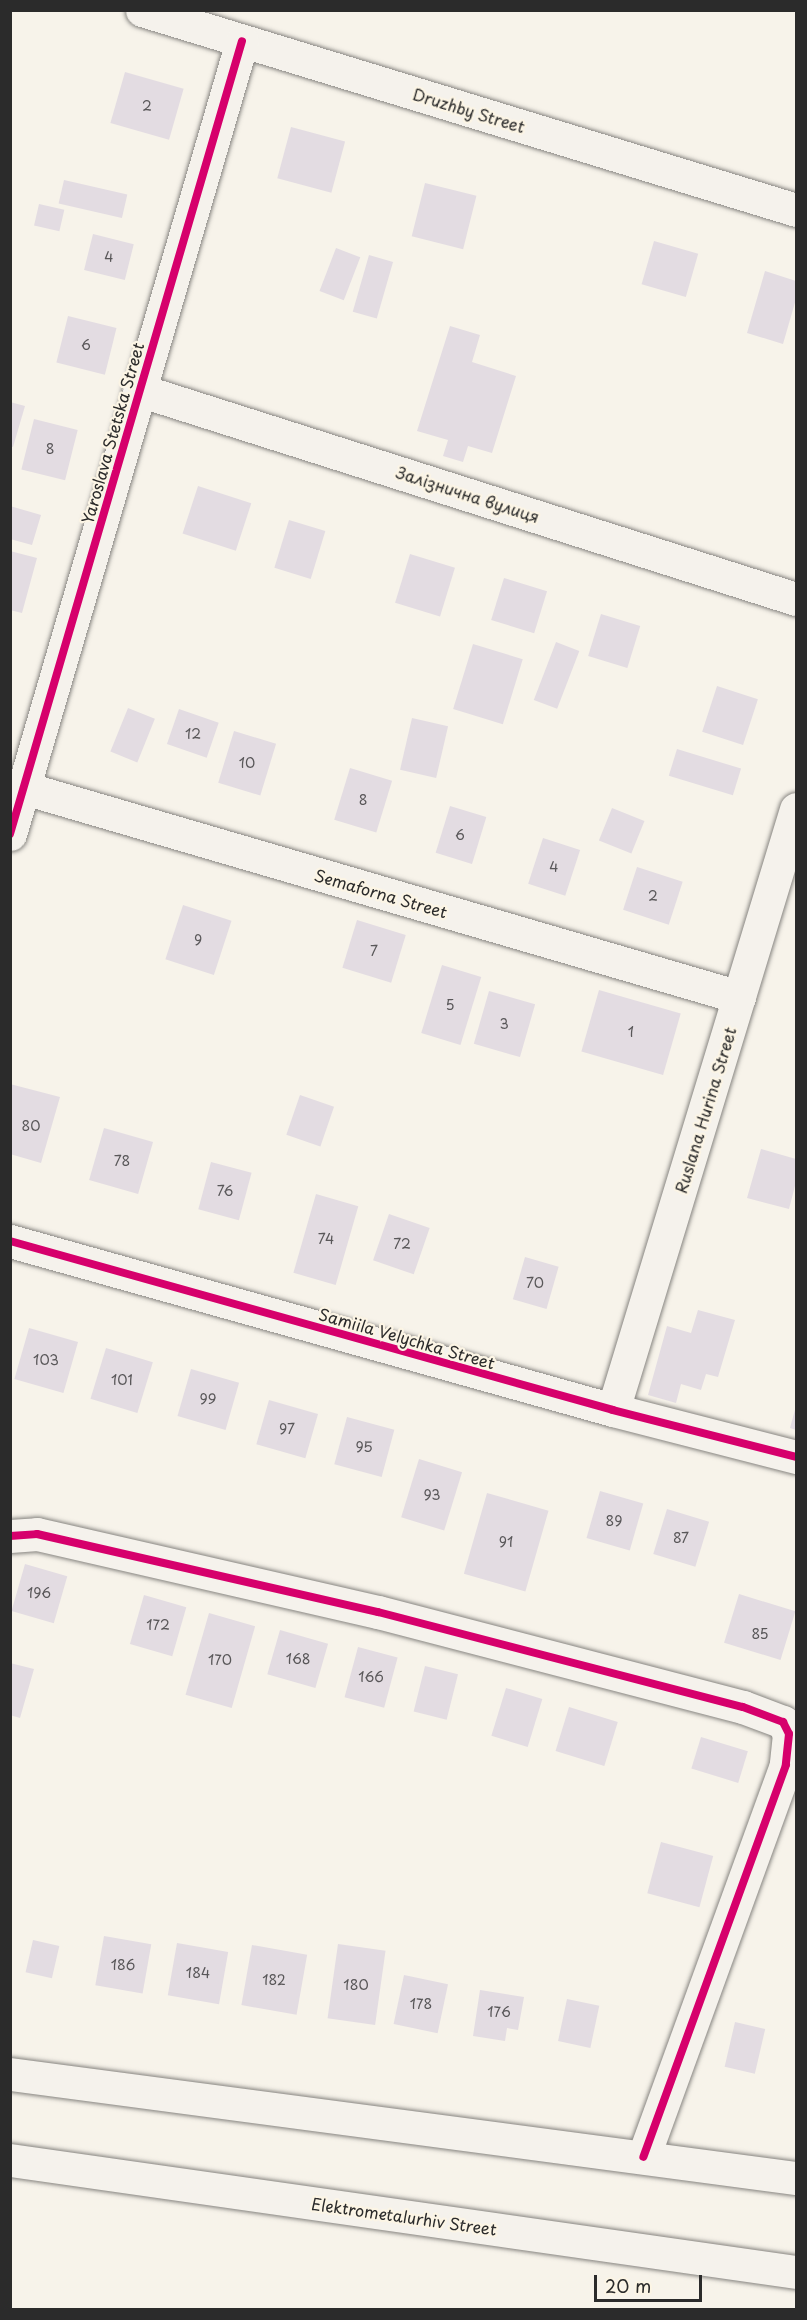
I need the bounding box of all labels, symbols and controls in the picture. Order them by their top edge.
street label: Druzhby Street [410,84,528,136]
house number: 2 [142,98,152,114]
house number: 4 [104,249,114,265]
house number: 6 [81,337,91,353]
street label: Yaroslava Stetska Street [77,339,147,527]
house number: 8 [46,441,54,457]
street label: Залізнична вулиця [394,462,542,526]
house number: 12 [185,726,201,742]
house number: 10 [239,755,255,771]
house number: 8 [359,792,367,808]
house number: 6 [455,827,465,843]
house number: 4 [549,859,559,875]
street label: Semaforna Street [312,865,450,921]
house number: 2 [648,888,658,904]
house number: 9 [194,932,202,948]
house number: 7 [370,943,378,959]
house number: 5 [445,997,455,1013]
house number: 3 [499,1016,509,1032]
house number: 1 [628,1024,634,1040]
street label: Ruslana Hurina Street [671,1024,739,1196]
house number: 80 [22,1118,40,1134]
house number: 78 [114,1153,130,1169]
house number: 76 [217,1183,233,1199]
house number: 74 [318,1231,334,1247]
house number: 72 [393,1236,411,1252]
house number: 70 [526,1275,544,1291]
street label: Samiila Velychka Street [316,1303,498,1373]
house number: 103 [33,1352,59,1368]
house number: 101 [111,1372,133,1388]
house number: 99 [199,1391,217,1407]
house number: 97 [279,1421,295,1437]
house number: 95 [355,1439,373,1455]
house number: 93 [423,1487,441,1503]
house number: 89 [606,1513,622,1529]
house number: 87 [673,1530,689,1546]
house number: 91 [499,1534,513,1550]
house number: 196 [27,1585,51,1601]
house number: 172 [146,1617,170,1633]
house number: 85 [751,1626,769,1642]
house number: 168 [286,1651,310,1667]
house number: 170 [208,1652,232,1668]
house number: 166 [358,1669,384,1685]
house number: 186 [111,1957,135,1973]
house number: 184 [186,1965,210,1981]
house number: 182 [262,1972,286,1988]
house number: 180 [343,1977,369,1993]
house number: 178 [410,1996,432,2012]
house number: 176 [487,2004,511,2020]
street label: Elektrometalurhiv Street [310,2193,498,2239]
scale bar [597,2263,705,2301]
text: 20 m [605,2272,651,2299]

